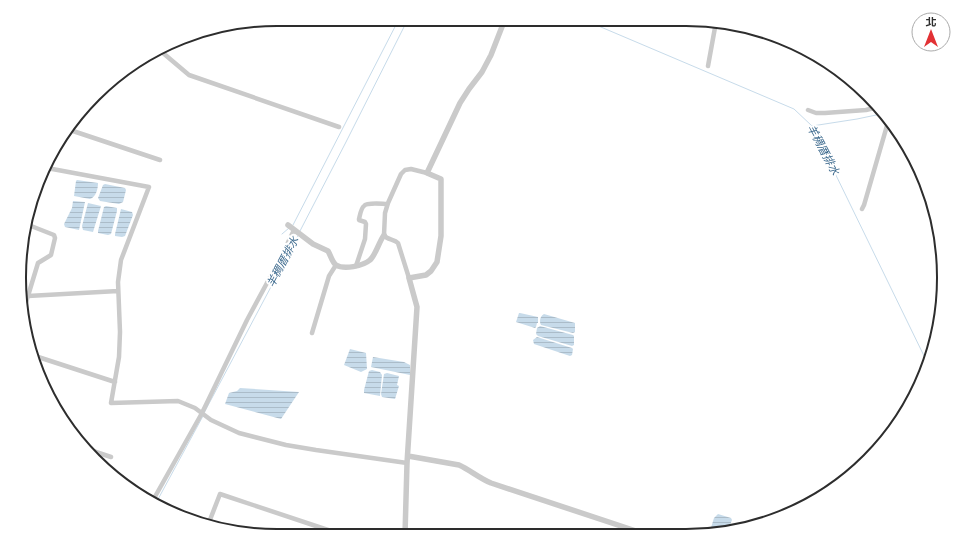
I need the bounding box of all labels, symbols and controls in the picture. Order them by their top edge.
north arrow [911,12,951,52]
text: 北 [926,16,937,29]
water label: 羊稠厝排水 [804,123,842,178]
water label: 羊稠厝排水 [264,234,302,289]

